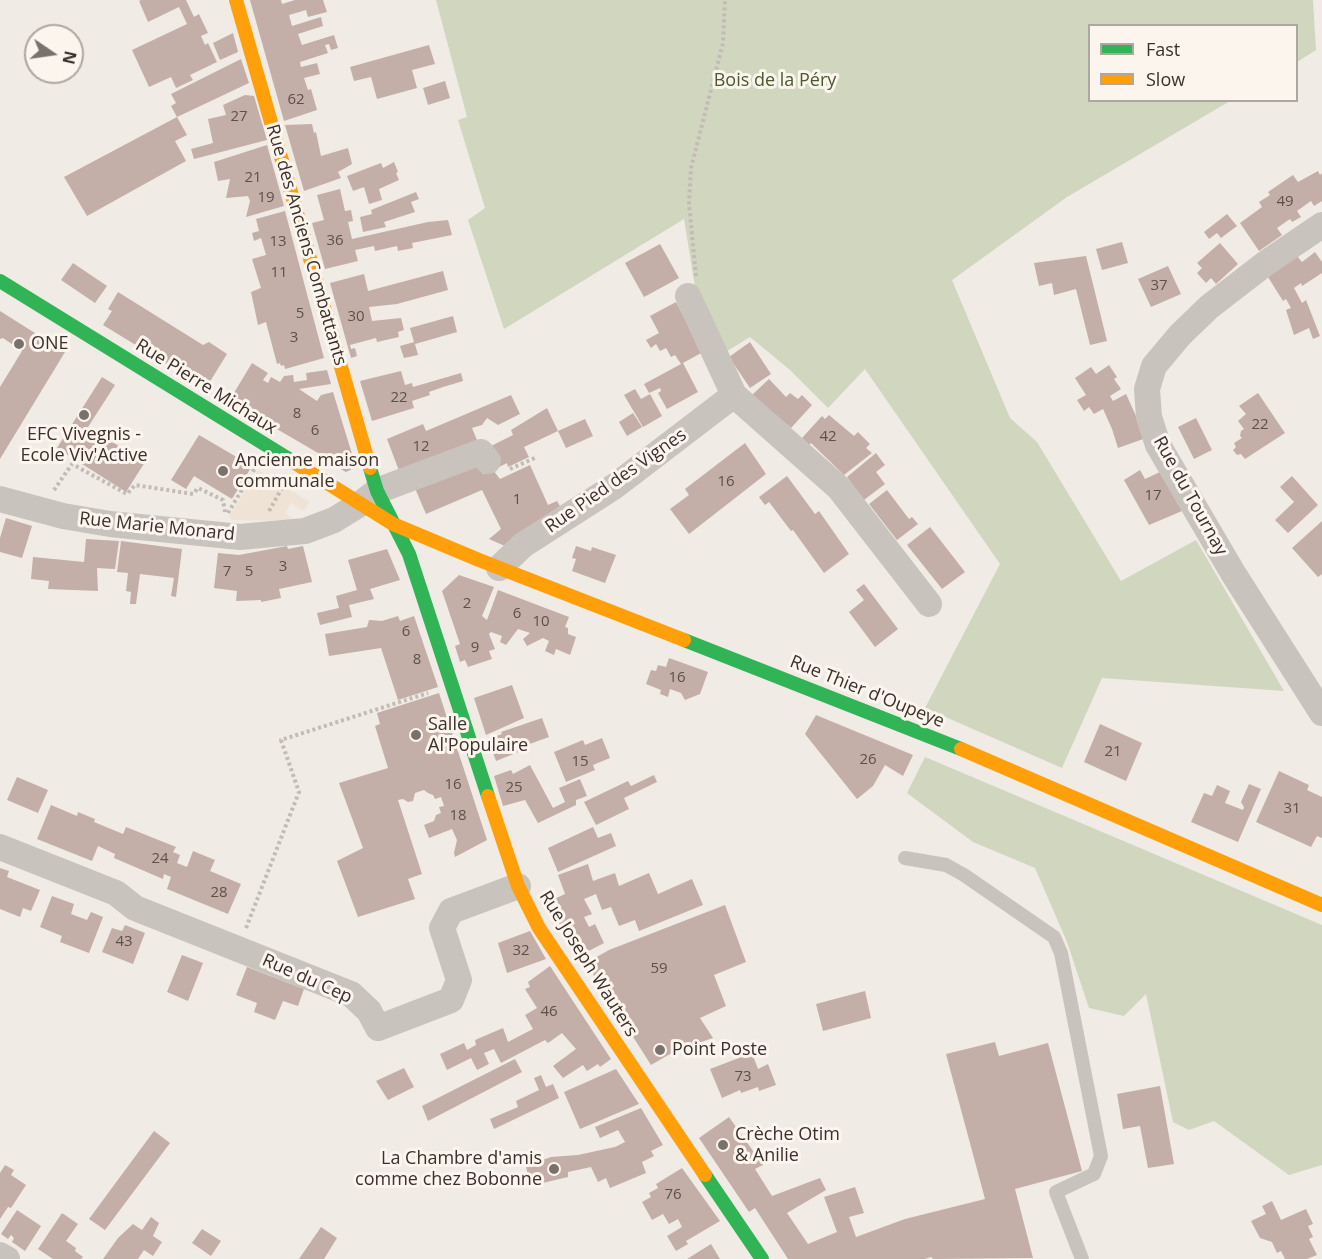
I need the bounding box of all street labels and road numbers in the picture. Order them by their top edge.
street label: Rue des Anciens Combattants [261,122,351,368]
street label: Rue Pierre Michaux [131,335,281,439]
street label: Rue Pied des Vignes [541,424,691,538]
street label: Rue du Tournay [1148,433,1232,559]
street label: Rue Marie Monard [78,508,236,546]
street label: Rue Thier d'Oupeye [787,651,947,733]
street label: Rue Joseph Wauters [534,887,642,1041]
street label: Rue du Cep [259,950,355,1008]

